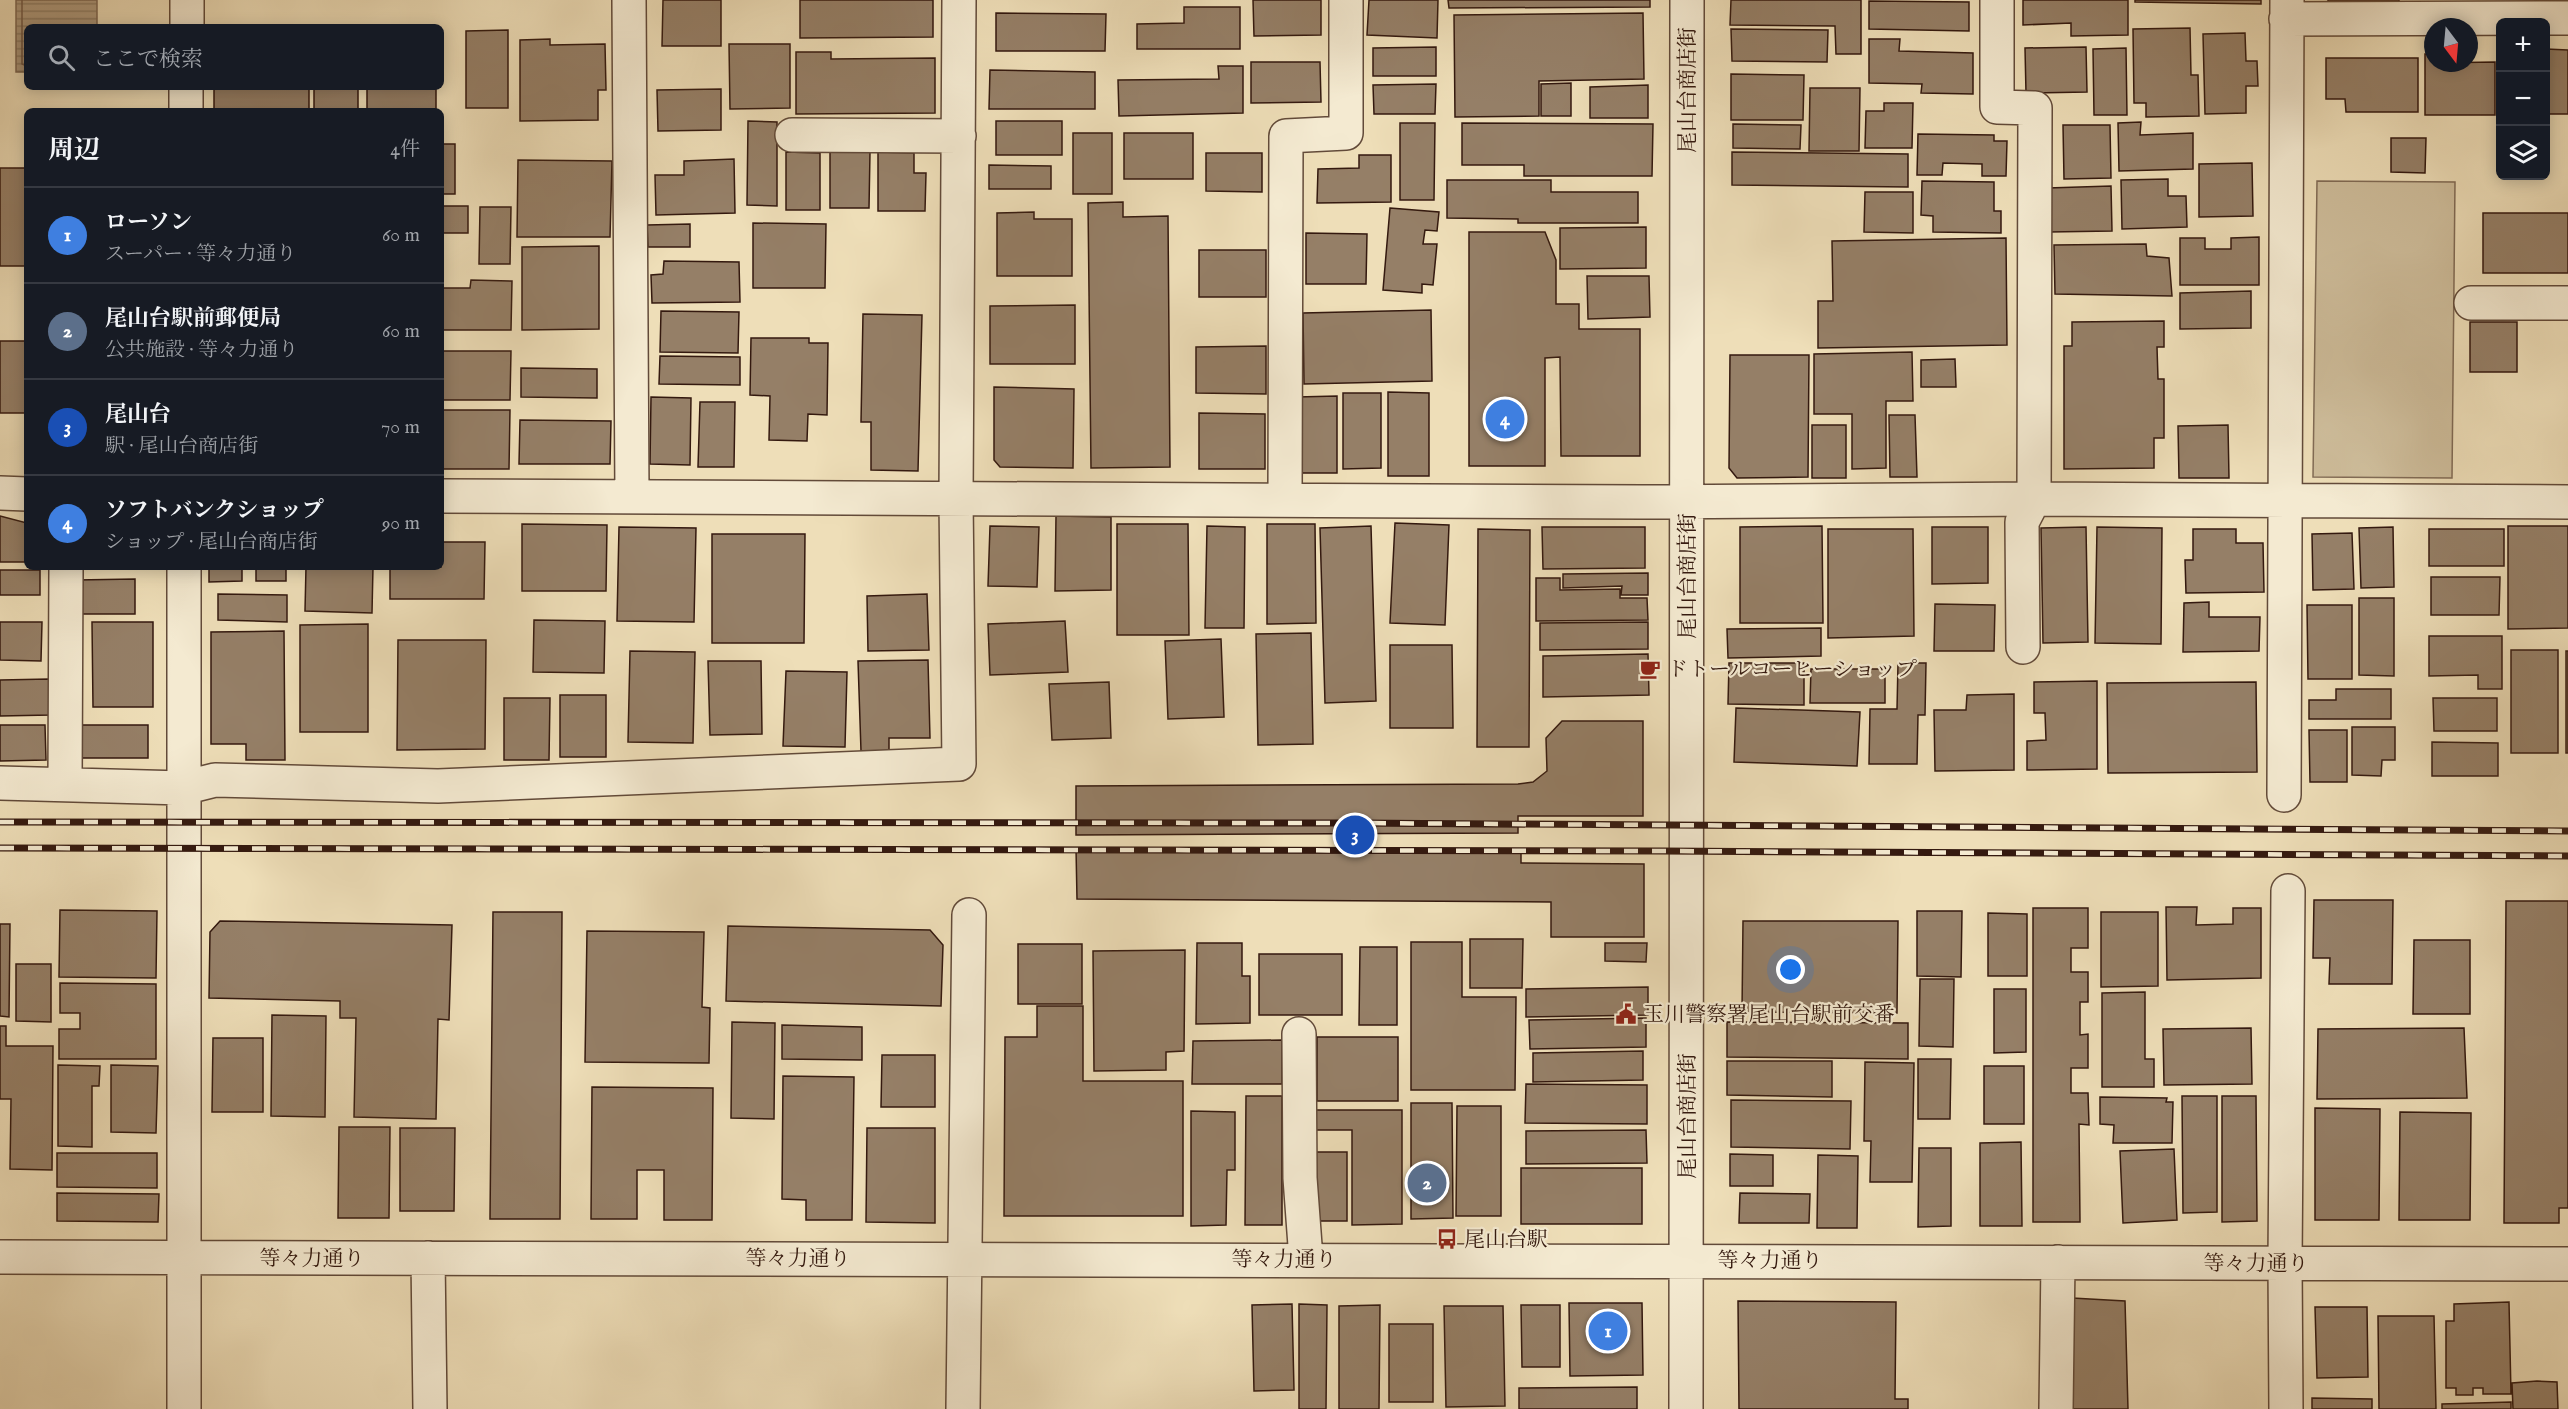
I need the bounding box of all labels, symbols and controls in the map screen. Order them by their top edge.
north arrow [2424,18,2478,72]
map controls [2496,18,2550,180]
button: + [2496,18,2550,72]
search box [24,24,444,90]
street label: 尾山台商店街 [1675,27,1702,153]
icon: search [45,41,78,74]
text: ここで検索 [93,46,203,74]
button: − [2496,72,2550,126]
button: layers [2496,126,2550,180]
text: 周辺 [48,134,100,167]
text: 4件 [390,137,420,162]
text: ローソン [105,209,192,237]
text: 1 [64,223,71,248]
text: 60 m [382,223,420,248]
text: スーパー · 等々力通り [105,242,296,267]
text: 尾山台駅前郵便局 [105,305,281,333]
text: 2 [63,319,72,344]
text: 60 m [382,319,420,344]
text: 公共施設 · 等々力通り [105,338,298,363]
pin: 4 [1486,396,1524,442]
text: 尾山台 [105,401,171,429]
text: 3 [64,415,71,440]
text: 70 m [381,415,420,440]
text: 駅 · 尾山台商店街 [105,434,258,459]
text: ソフトバンクショップ [105,497,324,525]
text: 4 [63,511,72,536]
text: 90 m [382,511,420,536]
street label: 尾山台商店街 [1675,513,1702,639]
text: ショップ · 尾山台商店街 [105,530,318,555]
cafe icon: ドトールコーヒーショップ [1638,657,1662,681]
place label: ドトールコーヒーショップ [1667,657,1917,684]
pin: 3 [1336,812,1374,858]
your location [1776,955,1805,984]
public building icon: 玉川警察署尾山台駅前交番 [1614,1002,1638,1026]
place label: 玉川警察署尾山台駅前交番 [1643,1002,1895,1029]
street label: 尾山台商店街 [1675,1053,1702,1179]
pin: 2 [1408,1160,1446,1206]
bus stop icon: 尾山台駅 [1435,1227,1459,1251]
place label: 尾山台駅 [1464,1227,1548,1254]
street label: 等々力通り [260,1246,365,1273]
street label: 等々力通り [746,1246,851,1273]
street label: 等々力通り [1232,1247,1337,1274]
street label: 等々力通り [1718,1248,1823,1275]
street label: 等々力通り [2204,1251,2309,1278]
pin: 1 [1588,1308,1628,1354]

